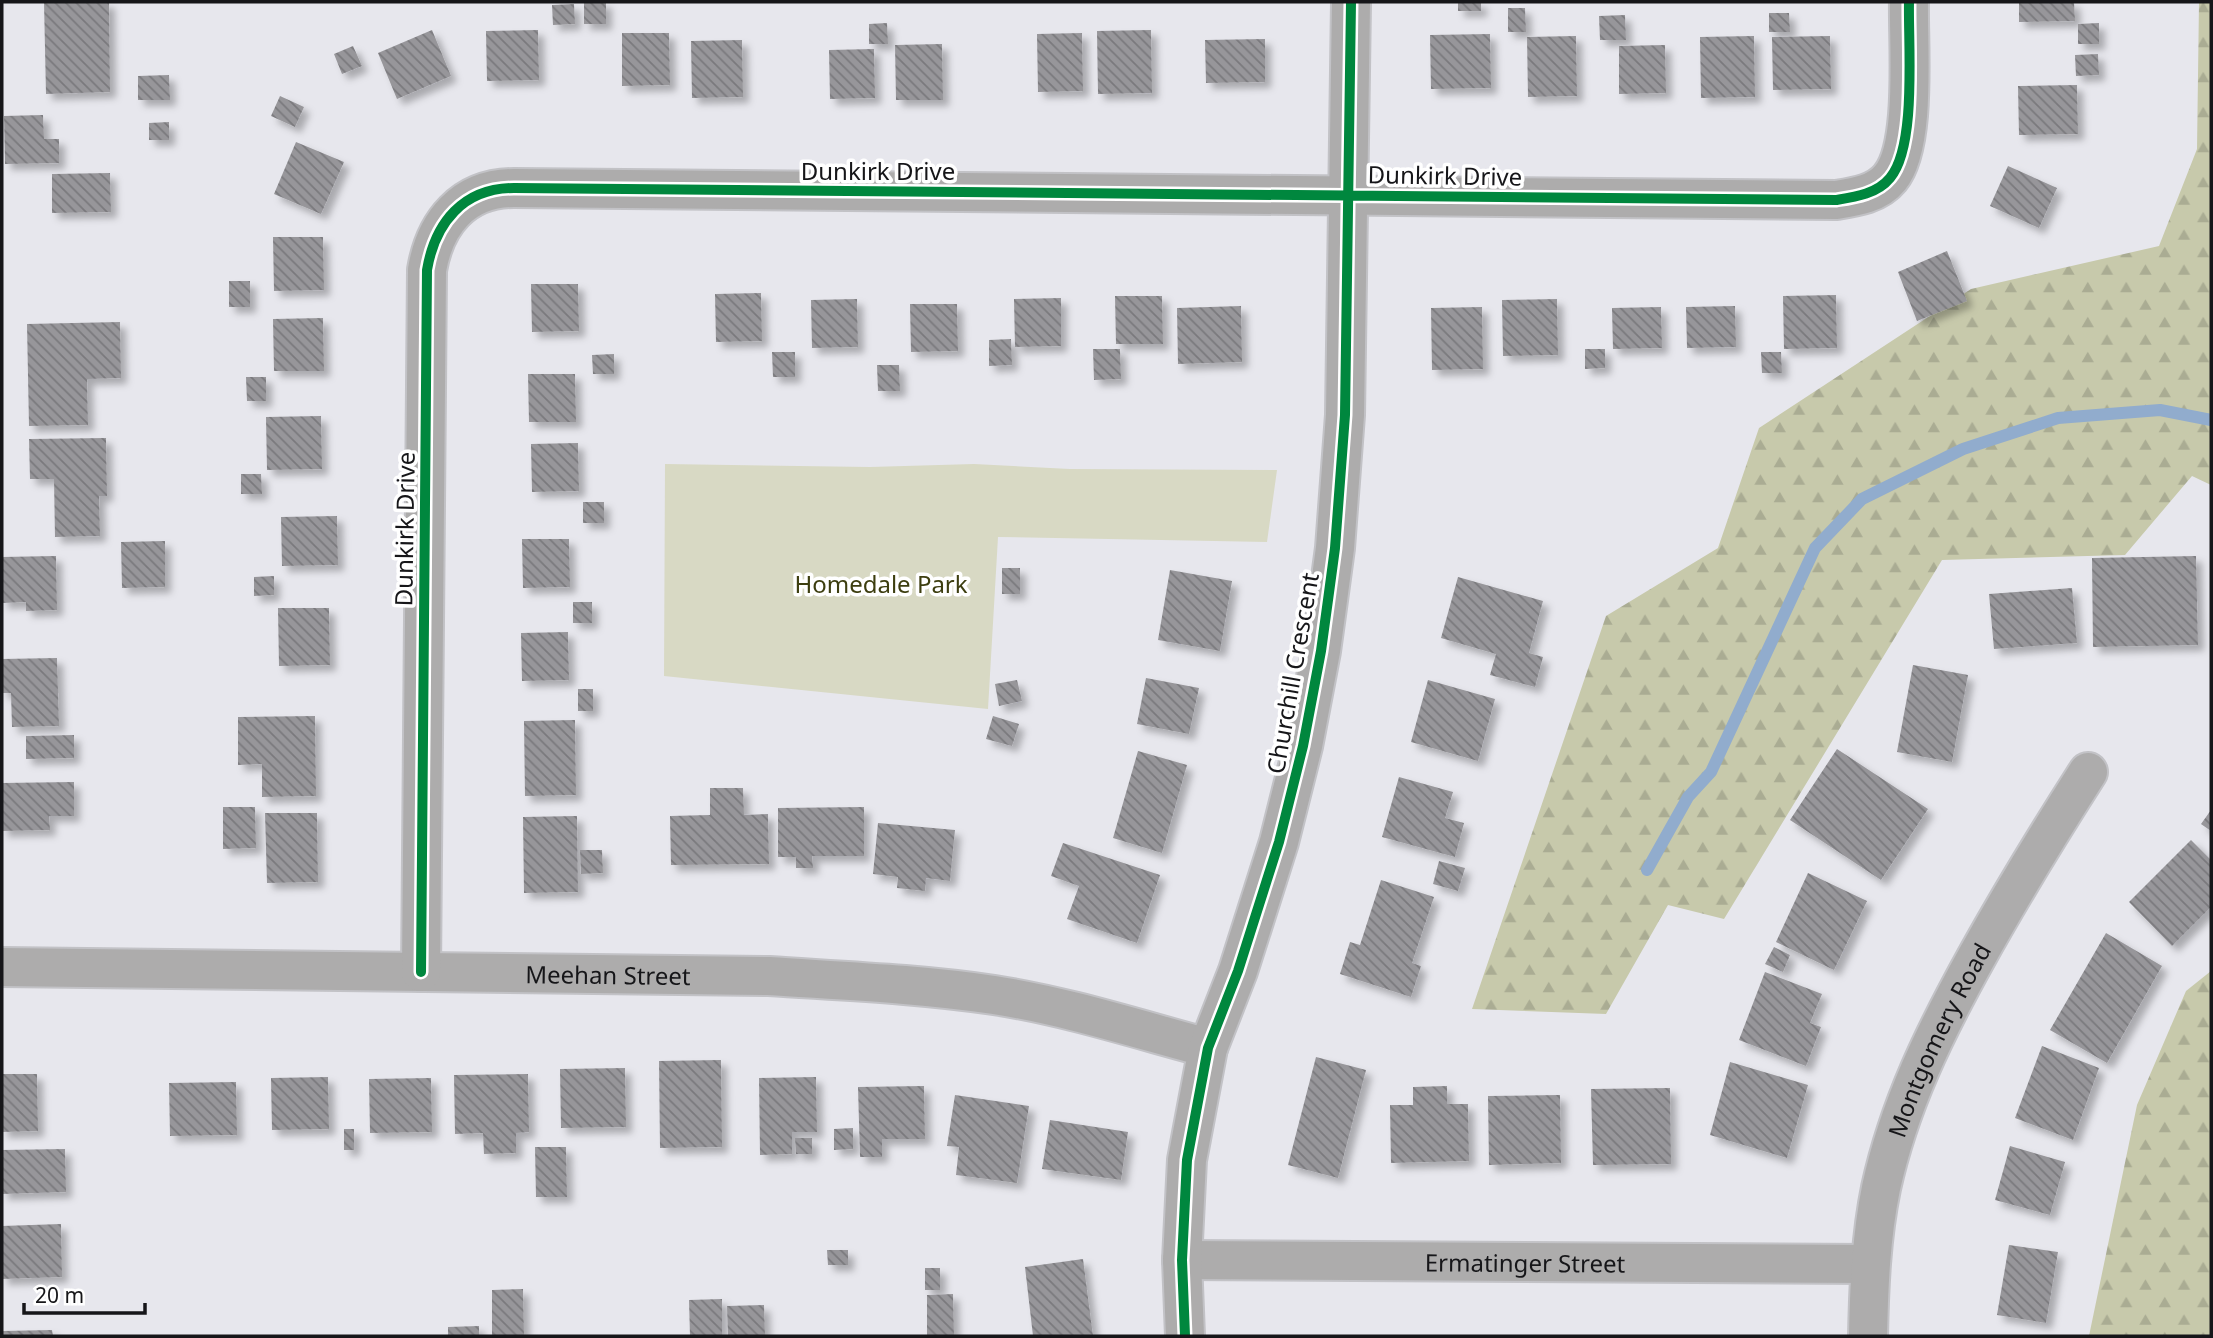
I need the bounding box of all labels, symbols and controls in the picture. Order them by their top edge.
street label: Dunkirk Drive [801,154,955,187]
street label: Dunkirk Drive [1367,157,1523,193]
street label: Dunkirk Drive [386,451,422,607]
park label: Homedale Park [794,567,968,600]
street label: Churchill Crescent [1258,570,1326,776]
street label: Montgomery Road [1879,937,1998,1141]
street label: Meehan Street [525,957,691,992]
street label: Ermatinger Street [1425,1245,1626,1279]
scale bar [24,1272,145,1316]
text: 20 m [35,1281,84,1309]

